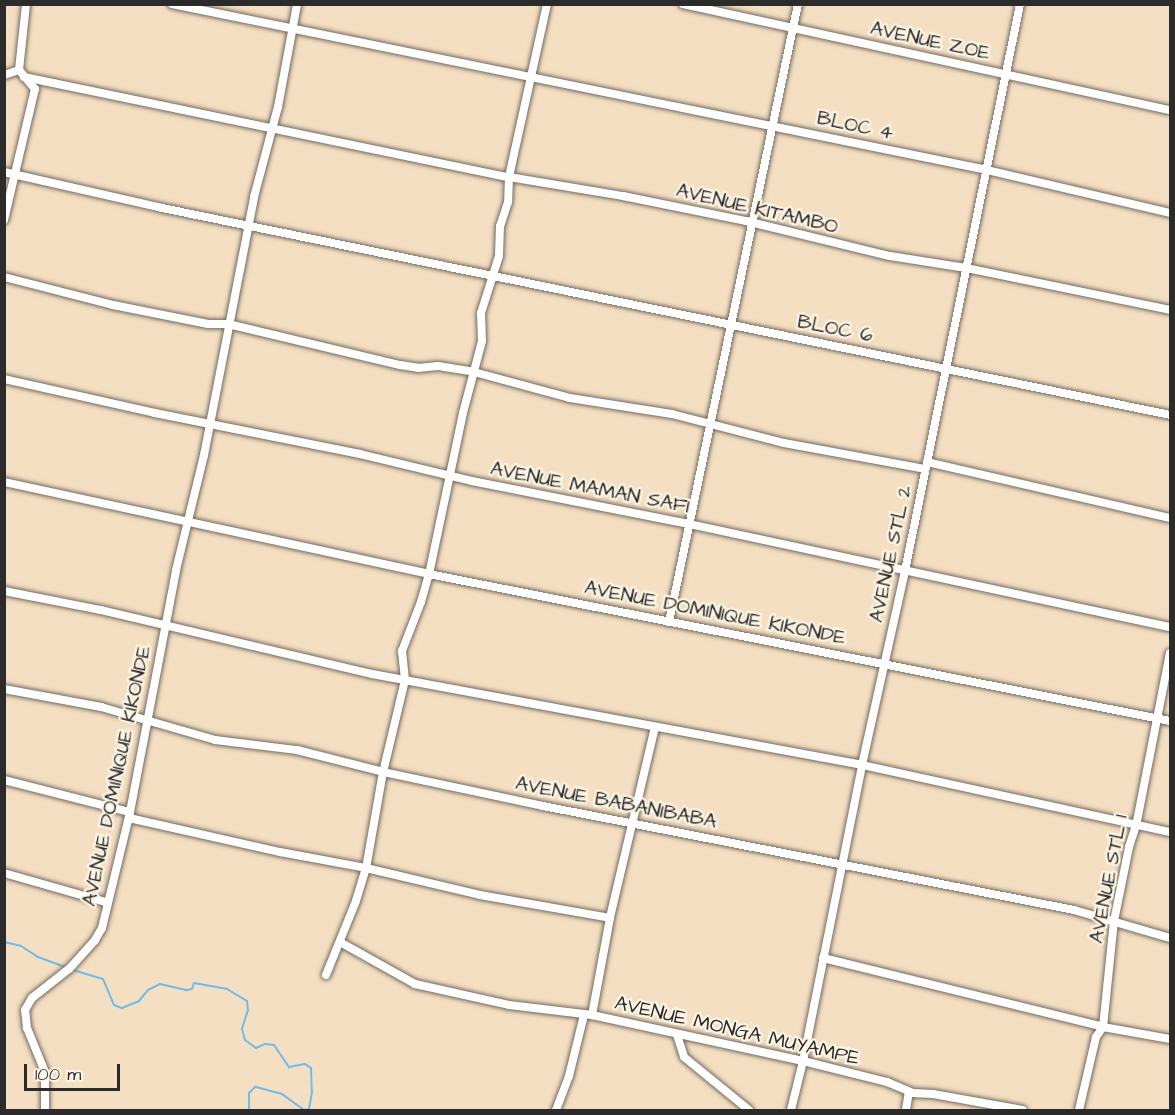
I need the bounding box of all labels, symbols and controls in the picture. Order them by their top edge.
street label: AVENUE ZOE [868,17,992,65]
street label: BLOC 4 [815,106,895,146]
street label: AVENUE KITAMBO [674,179,840,239]
street label: BLOC 6 [795,310,875,348]
street label: AVENUE MAMAN SAFI [488,457,692,519]
street label: AVENUE STL 2 [865,483,917,625]
street label: AVENUE DOMINIQUE KIKONDE [582,576,848,650]
street label: AVENUE DOMINIQUE KIKONDE [78,644,156,908]
street label: AVENUE BABANIBABA [513,772,719,834]
street label: AVENUE STL 1 [1085,813,1133,945]
street label: AVENUE MONGA MUYAMPE [612,991,862,1071]
scale bar [27,1052,123,1090]
text: 100 m [35,1062,81,1087]

